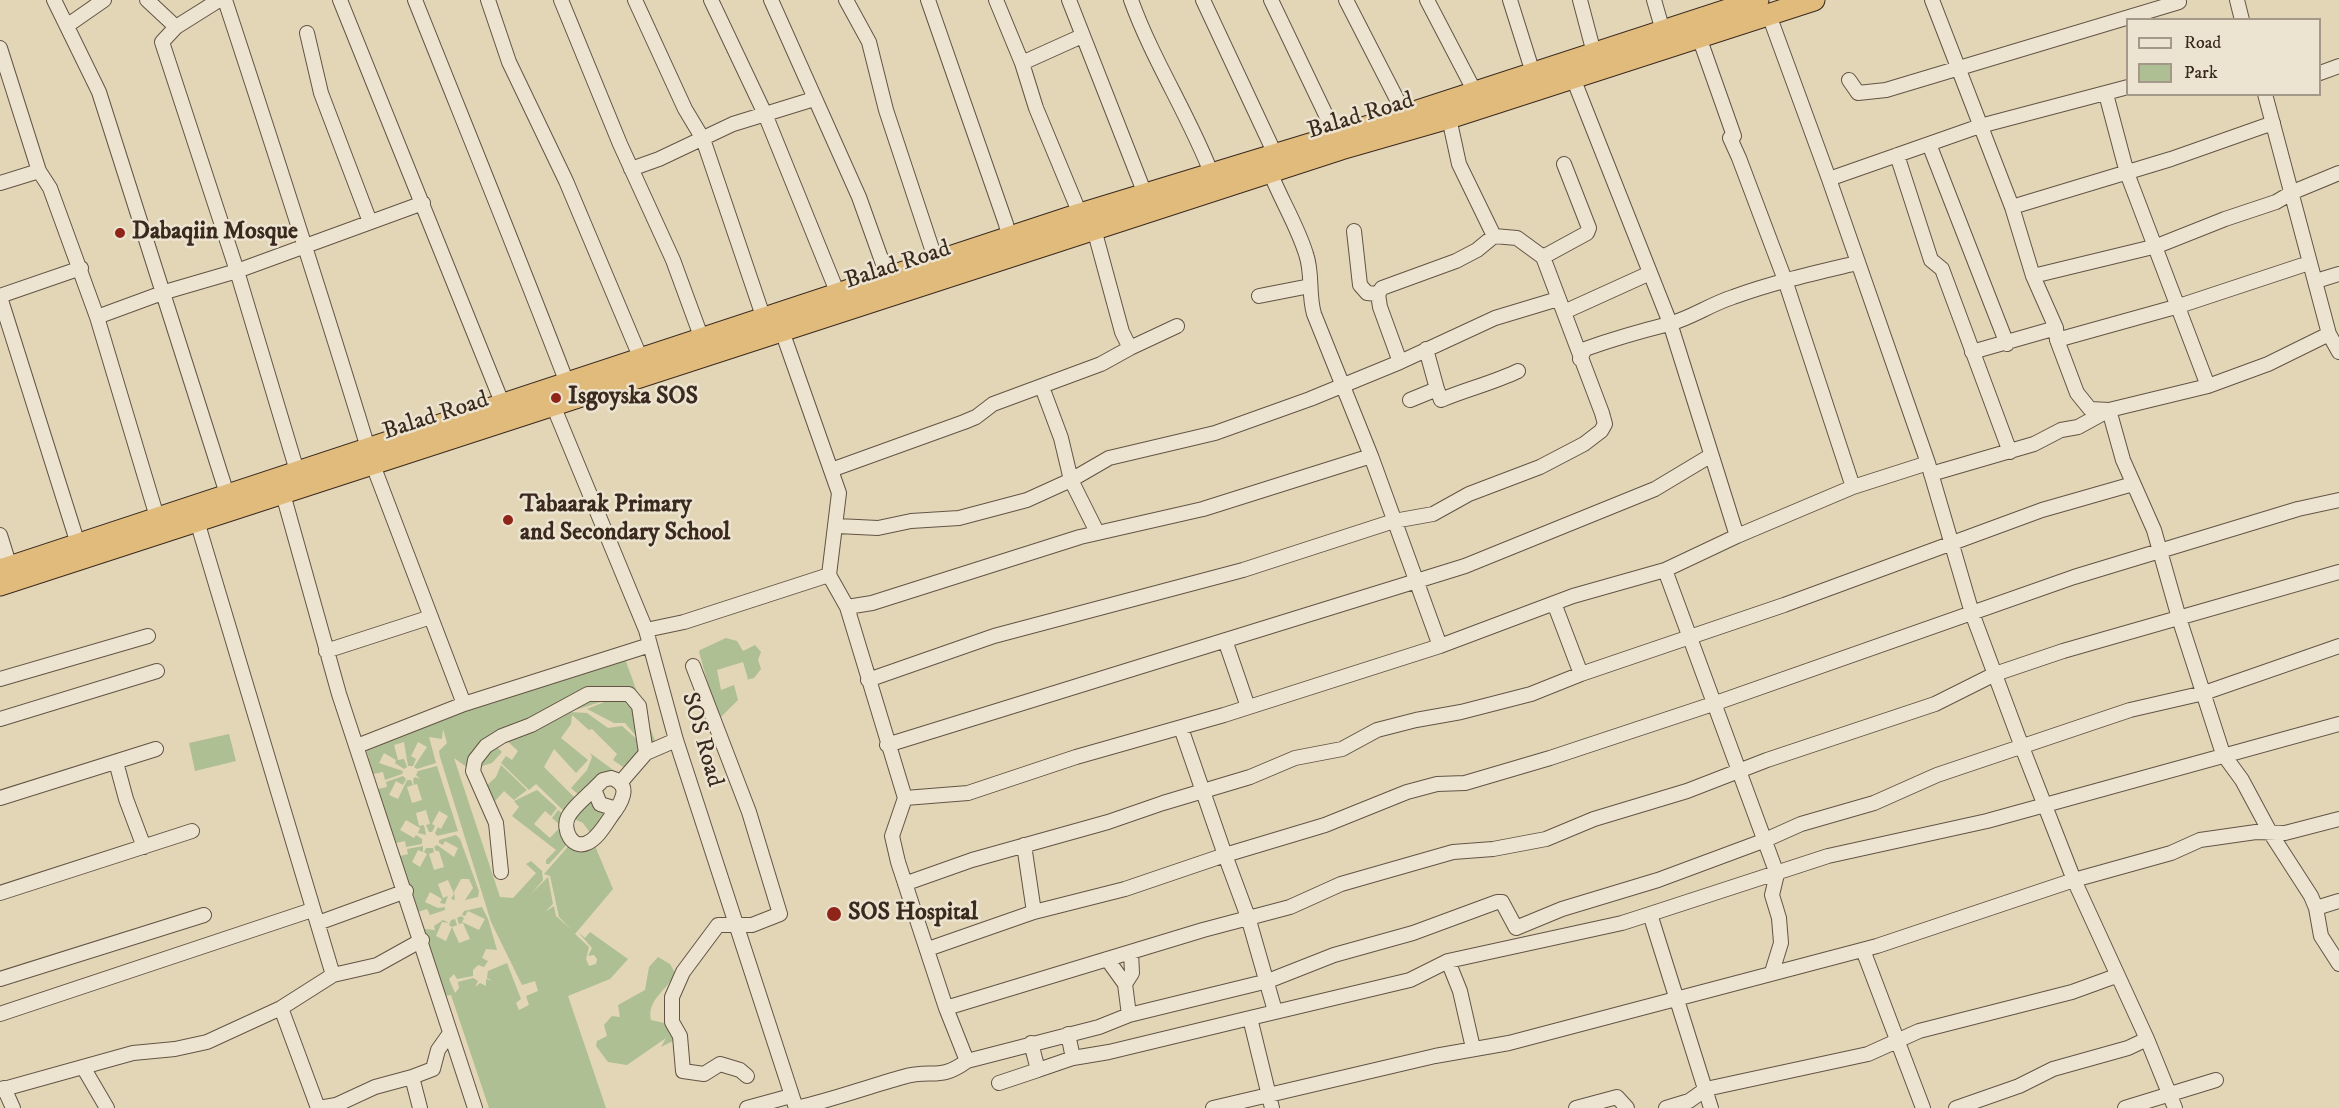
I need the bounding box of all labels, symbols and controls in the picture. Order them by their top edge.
legend [2126,18,2321,96]
text: Road [2184,32,2221,54]
text: Park [2184,62,2218,84]
street label: Balad Road [1304,87,1418,147]
place label: Dabaqiin Mosque [132,219,298,247]
marker: Dabaqiin Mosque [113,226,127,240]
street label: Balad Road [841,235,955,297]
place label: Isgoyska SOS [568,384,698,412]
street label: Balad Road [379,386,493,448]
marker: Isgoyska SOS [549,391,563,405]
place label: Tabaarak Primary and Secondary School [520,492,730,548]
marker: Tabaarak Primary and Secondary School [501,513,515,527]
street label: SOS Road [674,689,728,791]
place label: SOS Hospital [848,900,978,928]
marker: SOS Hospital [825,905,843,923]

